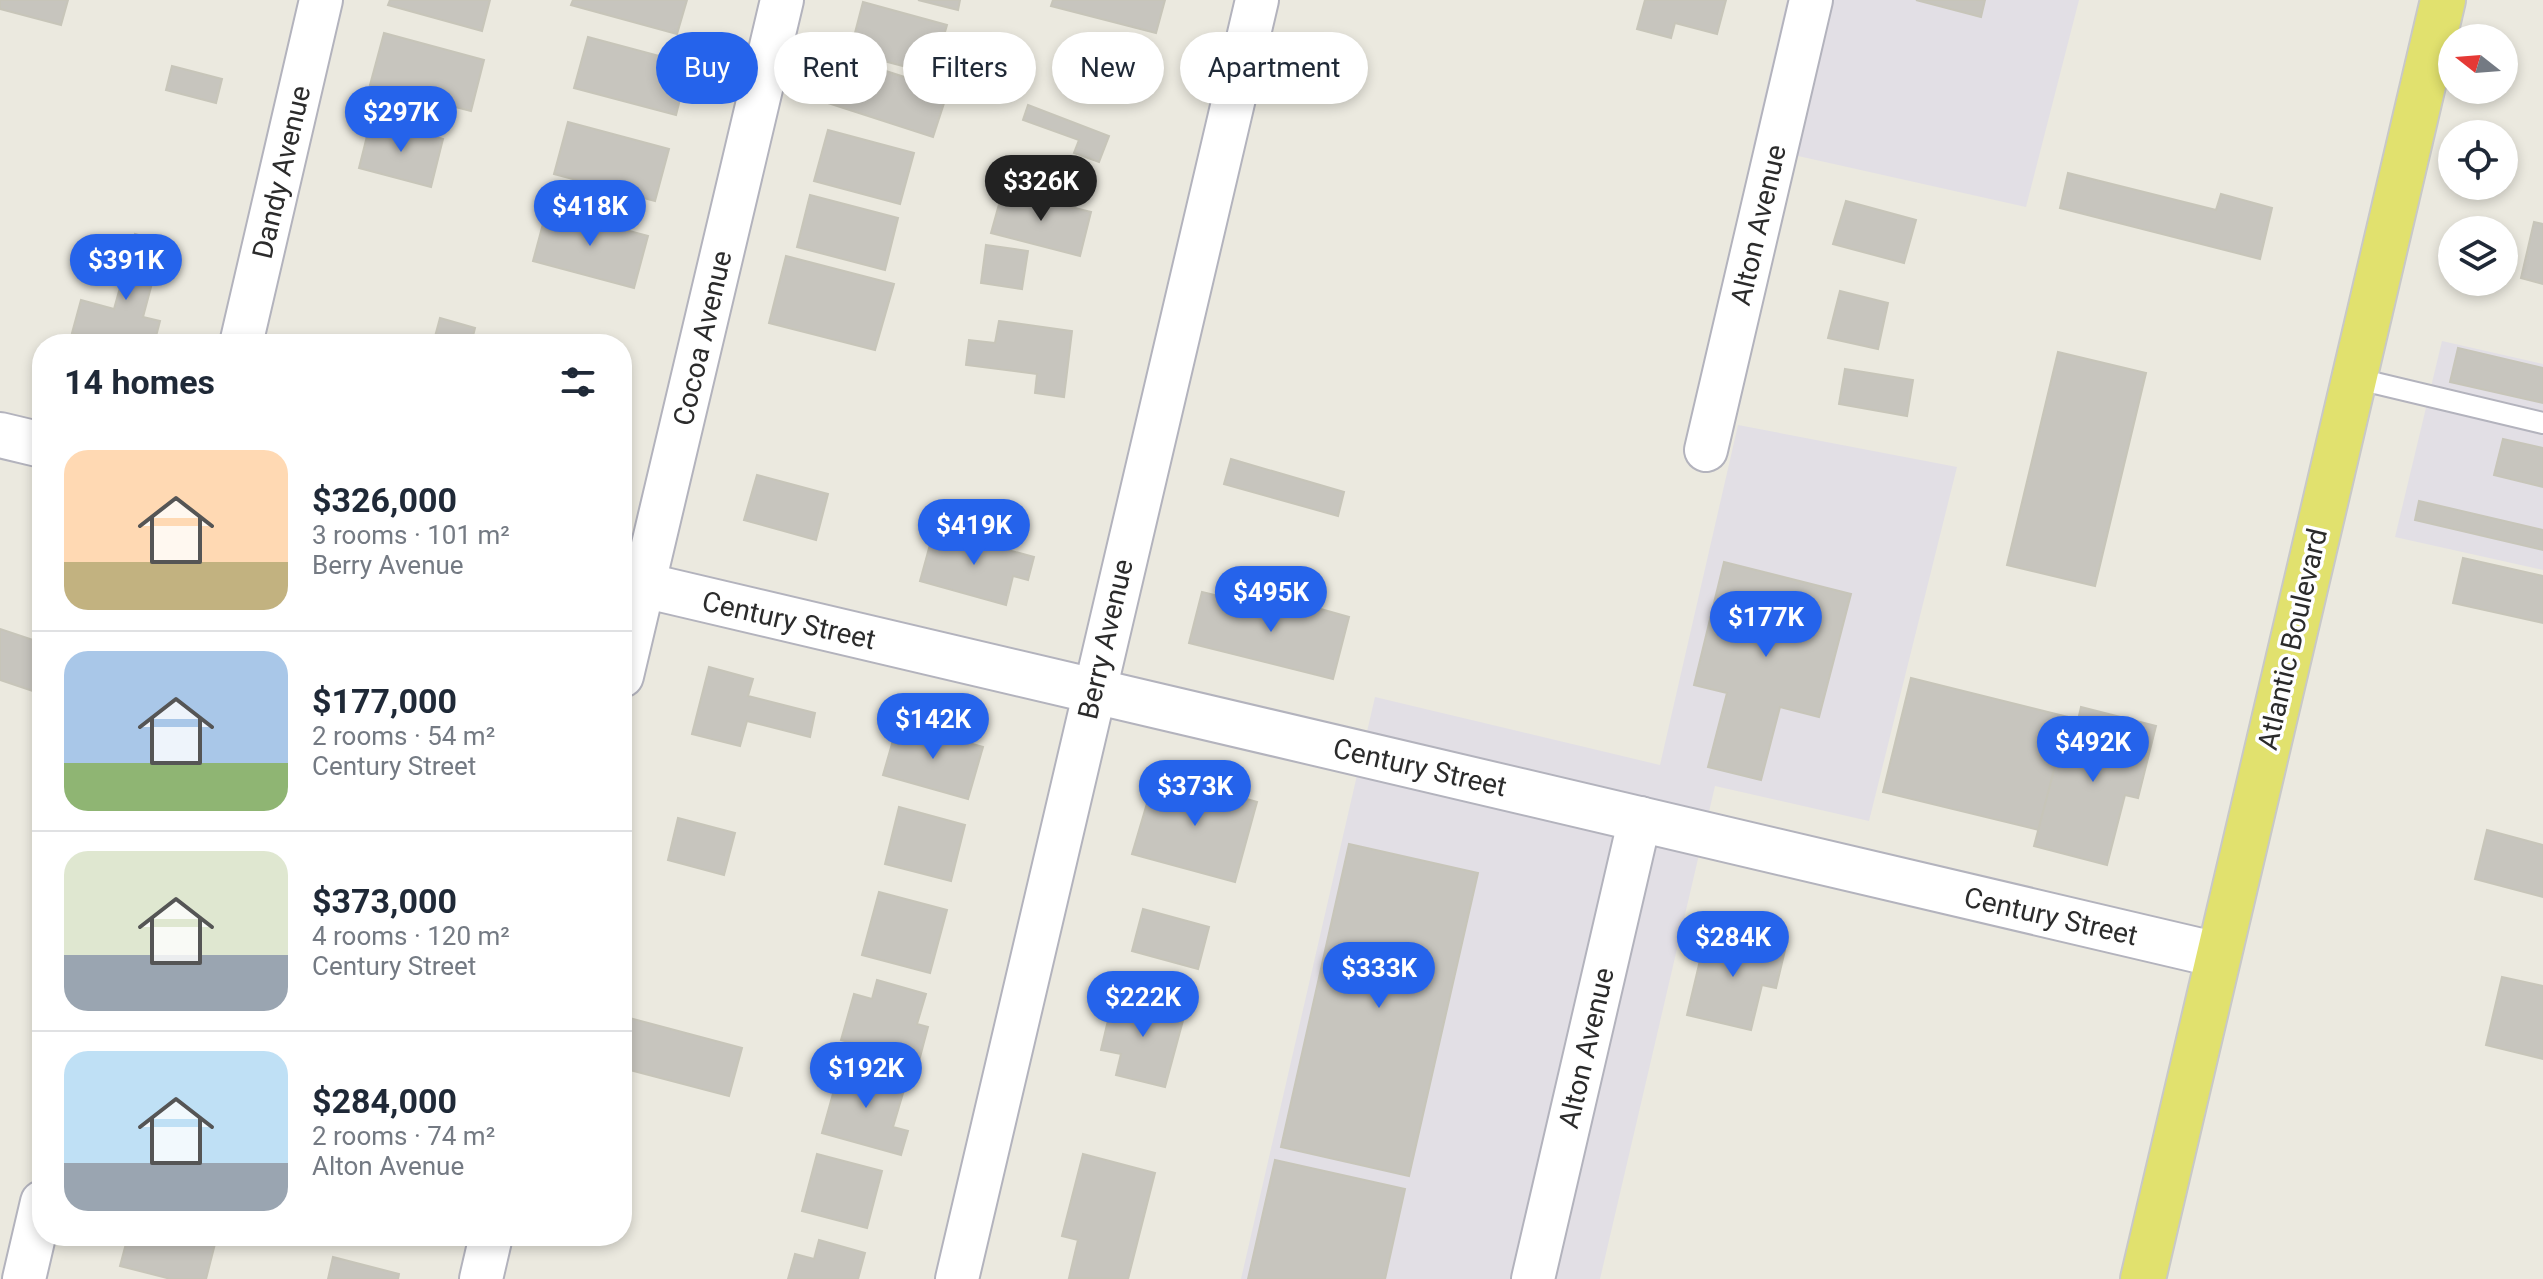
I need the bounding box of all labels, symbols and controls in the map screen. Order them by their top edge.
north arrow [2438,24,2518,104]
map controls [2438,24,2518,296]
chip: Buy [656,32,758,104]
chip: Rent [774,32,887,104]
chip: Filters [903,32,1036,104]
chip: New [1052,32,1164,104]
chip: Apartment [1180,32,1368,104]
street label: Dandy Avenue [246,82,317,262]
pin: $297K [345,86,457,154]
text: $297K [363,97,439,127]
button: locate [2438,120,2518,200]
street label: Alton Avenue [1724,142,1793,309]
pin: $326K [985,155,1097,223]
text: $326K [1003,166,1079,196]
pin: $418K [534,180,646,248]
text: $418K [552,191,628,221]
button: layers [2438,216,2518,296]
pin: $391K [70,234,182,302]
text: $391K [88,245,164,275]
street label: Cocoa Avenue [666,247,739,429]
icon: filters [556,360,600,404]
text: 14 homes [64,362,215,402]
text: $326,000 [312,480,457,520]
icon: home [128,482,224,578]
pin: $419K [918,499,1030,567]
text: $419K [936,510,1012,540]
text: 3 rooms · 101 m² [312,520,510,550]
street label: Atlantic Boulevard [2251,525,2334,753]
text: Berry Avenue [312,550,464,580]
street label: Berry Avenue [1071,556,1140,722]
pin: $495K [1215,566,1327,634]
text: $495K [1233,577,1309,607]
street label: Century Street [699,585,879,656]
pin: $177K [1710,591,1822,659]
text: $177K [1728,602,1804,632]
text: $177,000 [312,681,457,721]
icon: home [128,683,224,779]
pin: $142K [877,693,989,761]
text: $142K [895,704,971,734]
pin: $492K [2037,716,2149,784]
text: 2 rooms · 54 m² [312,721,495,751]
text: $492K [2055,727,2131,757]
street label: Century Street [1330,732,1510,803]
text: Century Street [312,751,476,781]
pin: $373K [1139,760,1251,828]
text: $373K [1157,771,1233,801]
text: $373,000 [312,881,457,921]
street label: Century Street [1961,881,2141,952]
icon: home [128,883,224,979]
pin: $284K [1677,911,1789,979]
text: 4 rooms · 120 m² [312,921,510,951]
text: $284K [1695,922,1771,952]
pin: $333K [1323,942,1435,1010]
text: Century Street [312,951,476,981]
text: $333K [1341,953,1417,983]
street label: Alton Avenue [1552,965,1621,1132]
pin: $222K [1087,971,1199,1039]
text: $222K [1105,982,1181,1012]
pin: $192K [810,1042,922,1110]
text: $192K [828,1053,904,1083]
text: $284,000 [312,1081,457,1121]
icon: home [128,1083,224,1179]
text: 2 rooms · 74 m² [312,1121,495,1151]
text: Alton Avenue [312,1151,464,1181]

